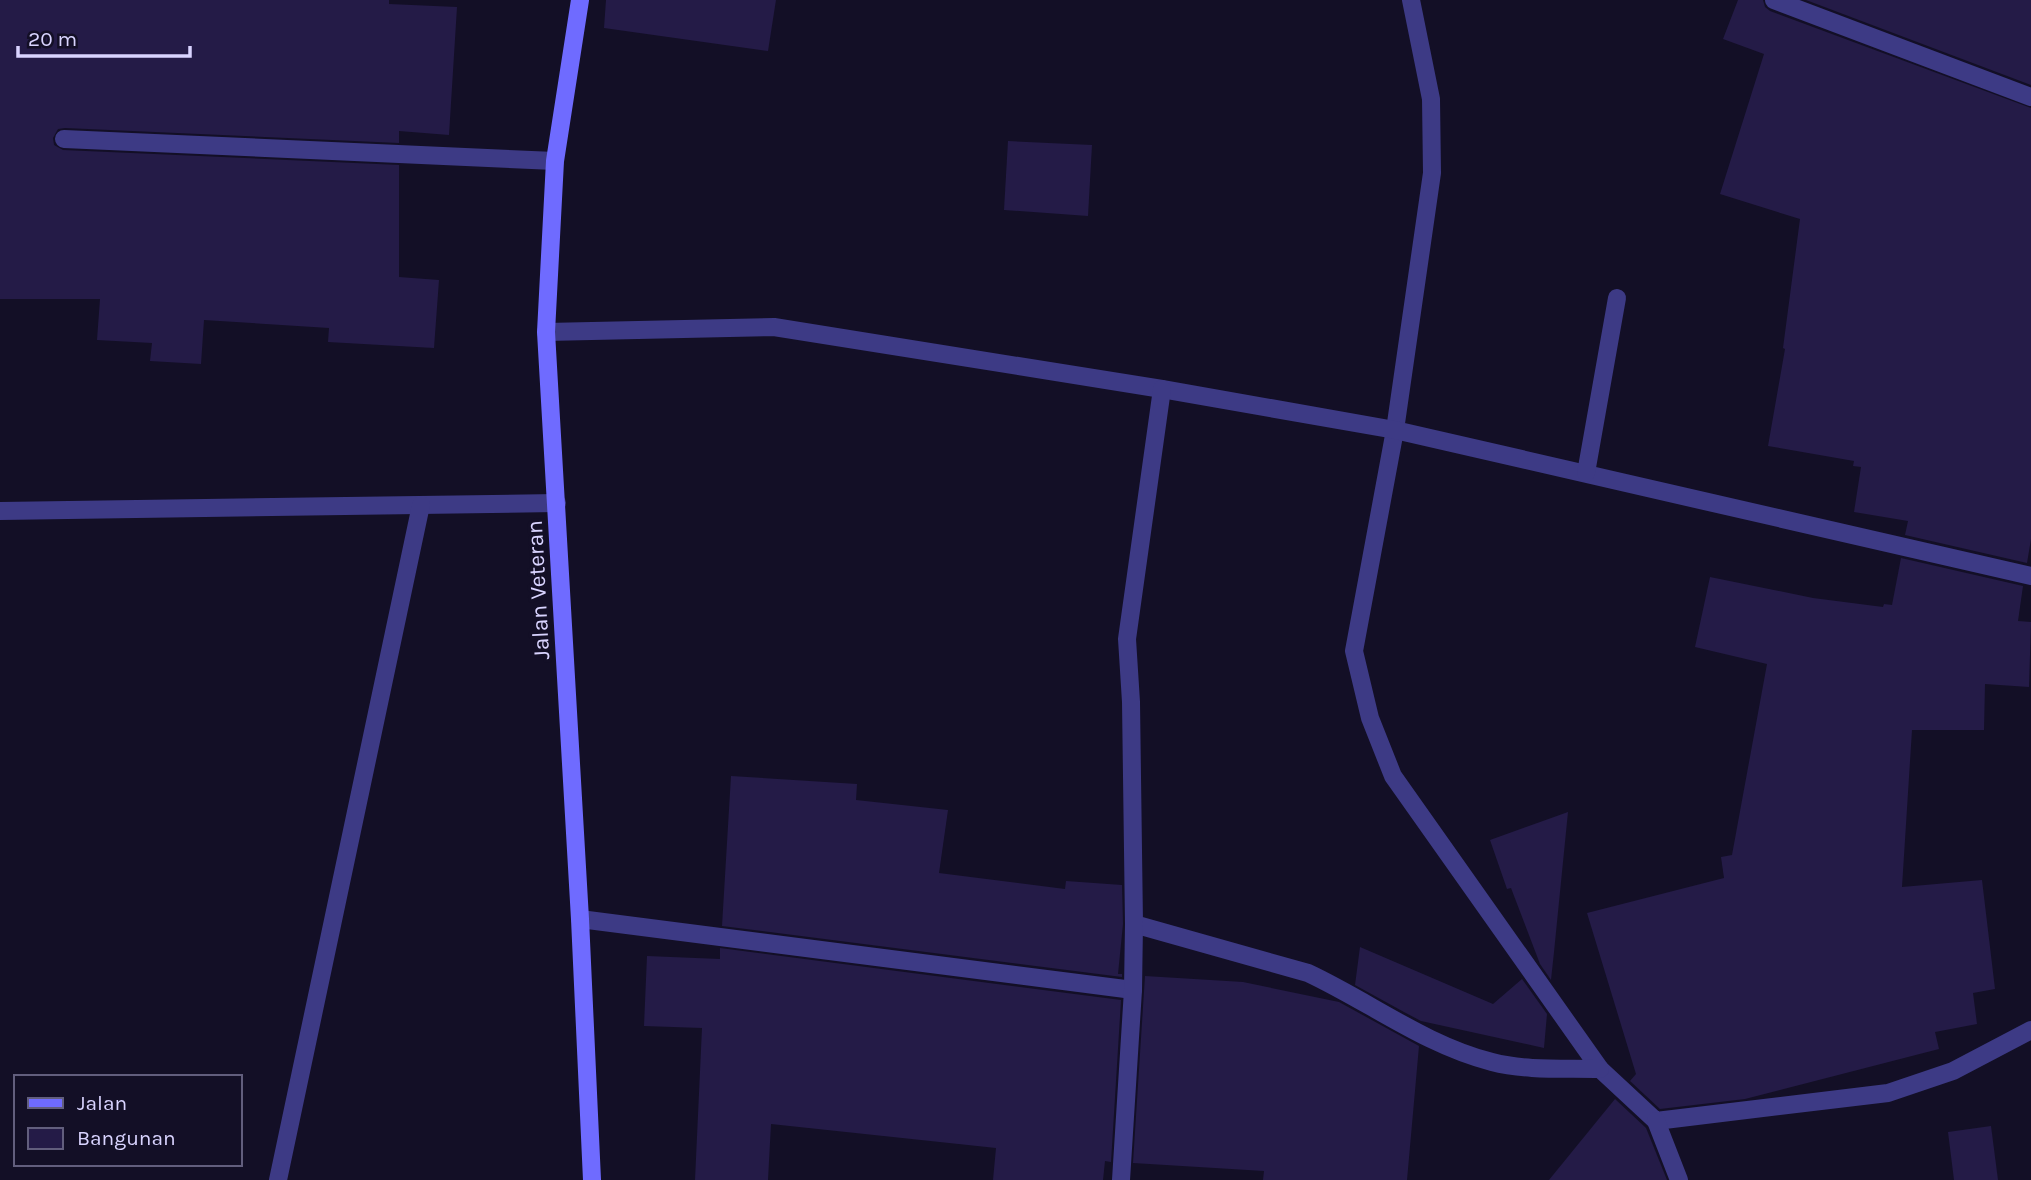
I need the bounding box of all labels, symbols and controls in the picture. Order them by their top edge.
scale bar [18,14,189,58]
text: 20 m [28,27,77,51]
street label: Jalan Veteran [521,520,555,660]
legend [14,1075,242,1166]
text: Jalan [77,1091,127,1115]
text: Bangunan [77,1126,176,1150]

